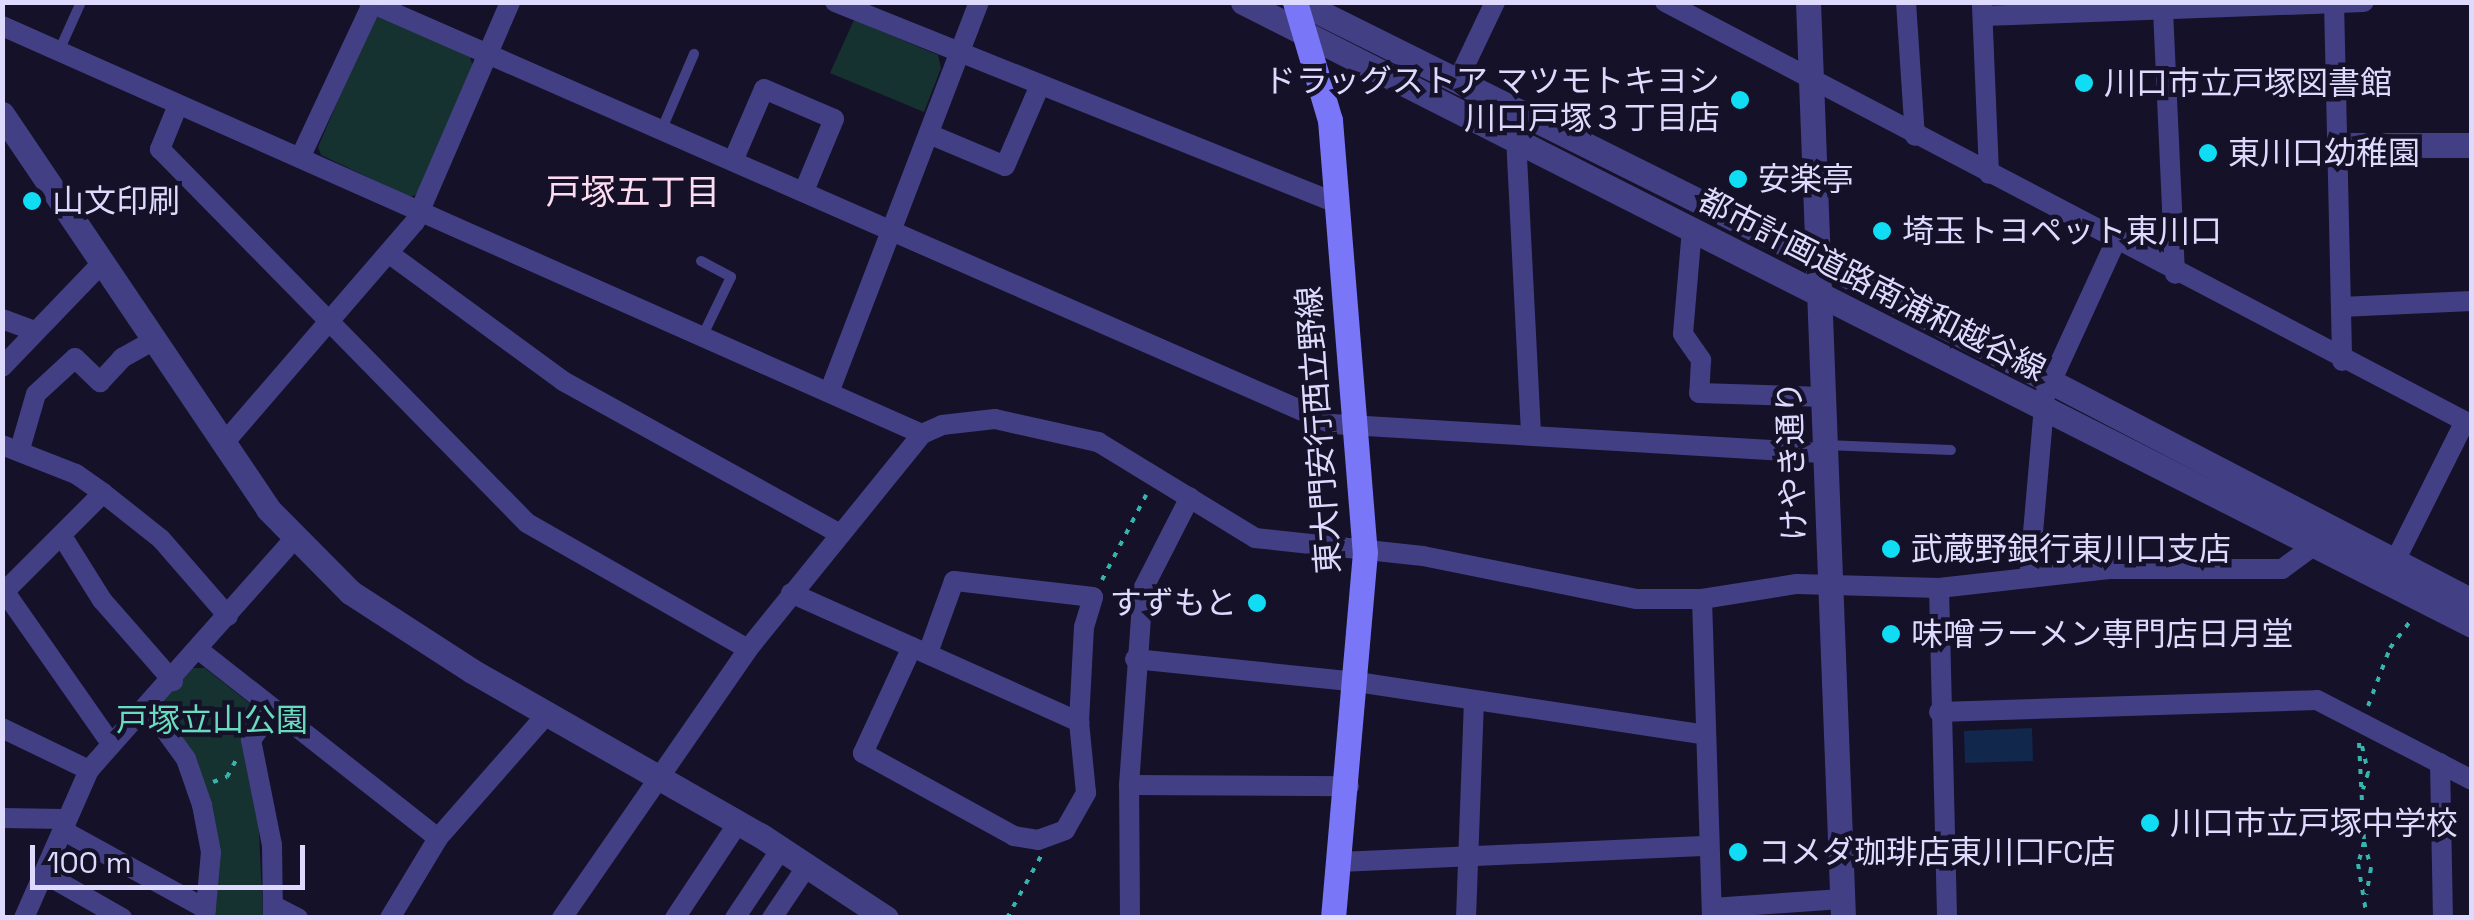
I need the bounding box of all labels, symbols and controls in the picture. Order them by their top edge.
place label: ドラッグストア マツモトキヨシ 川口戸塚３丁目店 [1264,63,1720,138]
place label: 川口市立戸塚図書館 [2104,64,2392,102]
marker: 川口市立戸塚図書館 [2073,72,2095,94]
marker: ドラッグストア マツモトキヨシ 川口戸塚３丁目店 [1729,89,1751,111]
place label: 東川口幼稚園 [2228,134,2420,172]
marker: 東川口幼稚園 [2197,142,2219,164]
place label: 安楽亭 [1758,160,1854,198]
marker: 安楽亭 [1727,168,1749,190]
district label: 戸塚五丁目 [546,171,720,213]
street label: 都市計画道路南浦和越谷線 [1692,181,2052,389]
place label: 山文印刷 [52,182,180,220]
marker: 山文印刷 [21,190,43,212]
place label: 埼玉トヨペット東川口 [1902,212,2222,250]
marker: 埼玉トヨペット東川口 [1871,220,1893,242]
street label: 東大門安行西立野線 [1290,285,1348,575]
street label: けやき通り [1770,380,1814,542]
place label: 武蔵野銀行東川口支店 [1911,530,2231,568]
marker: 武蔵野銀行東川口支店 [1880,538,1902,560]
place label: すずもと [1109,584,1237,622]
marker: すずもと [1246,592,1268,614]
place label: 味噌ラーメン専門店日月堂 [1911,615,2295,653]
marker: 味噌ラーメン専門店日月堂 [1880,623,1902,645]
park label: 戸塚立山公園 [116,701,308,739]
place label: 川口市立戸塚中学校 [2170,804,2458,842]
marker: 川口市立戸塚中学校 [2139,812,2161,834]
scale bar [35,825,310,887]
place label: コメダ珈琲店東川口FC店 [1758,833,2116,871]
marker: コメダ珈琲店東川口FC店 [1727,841,1749,863]
text: 100 m [47,843,132,882]

